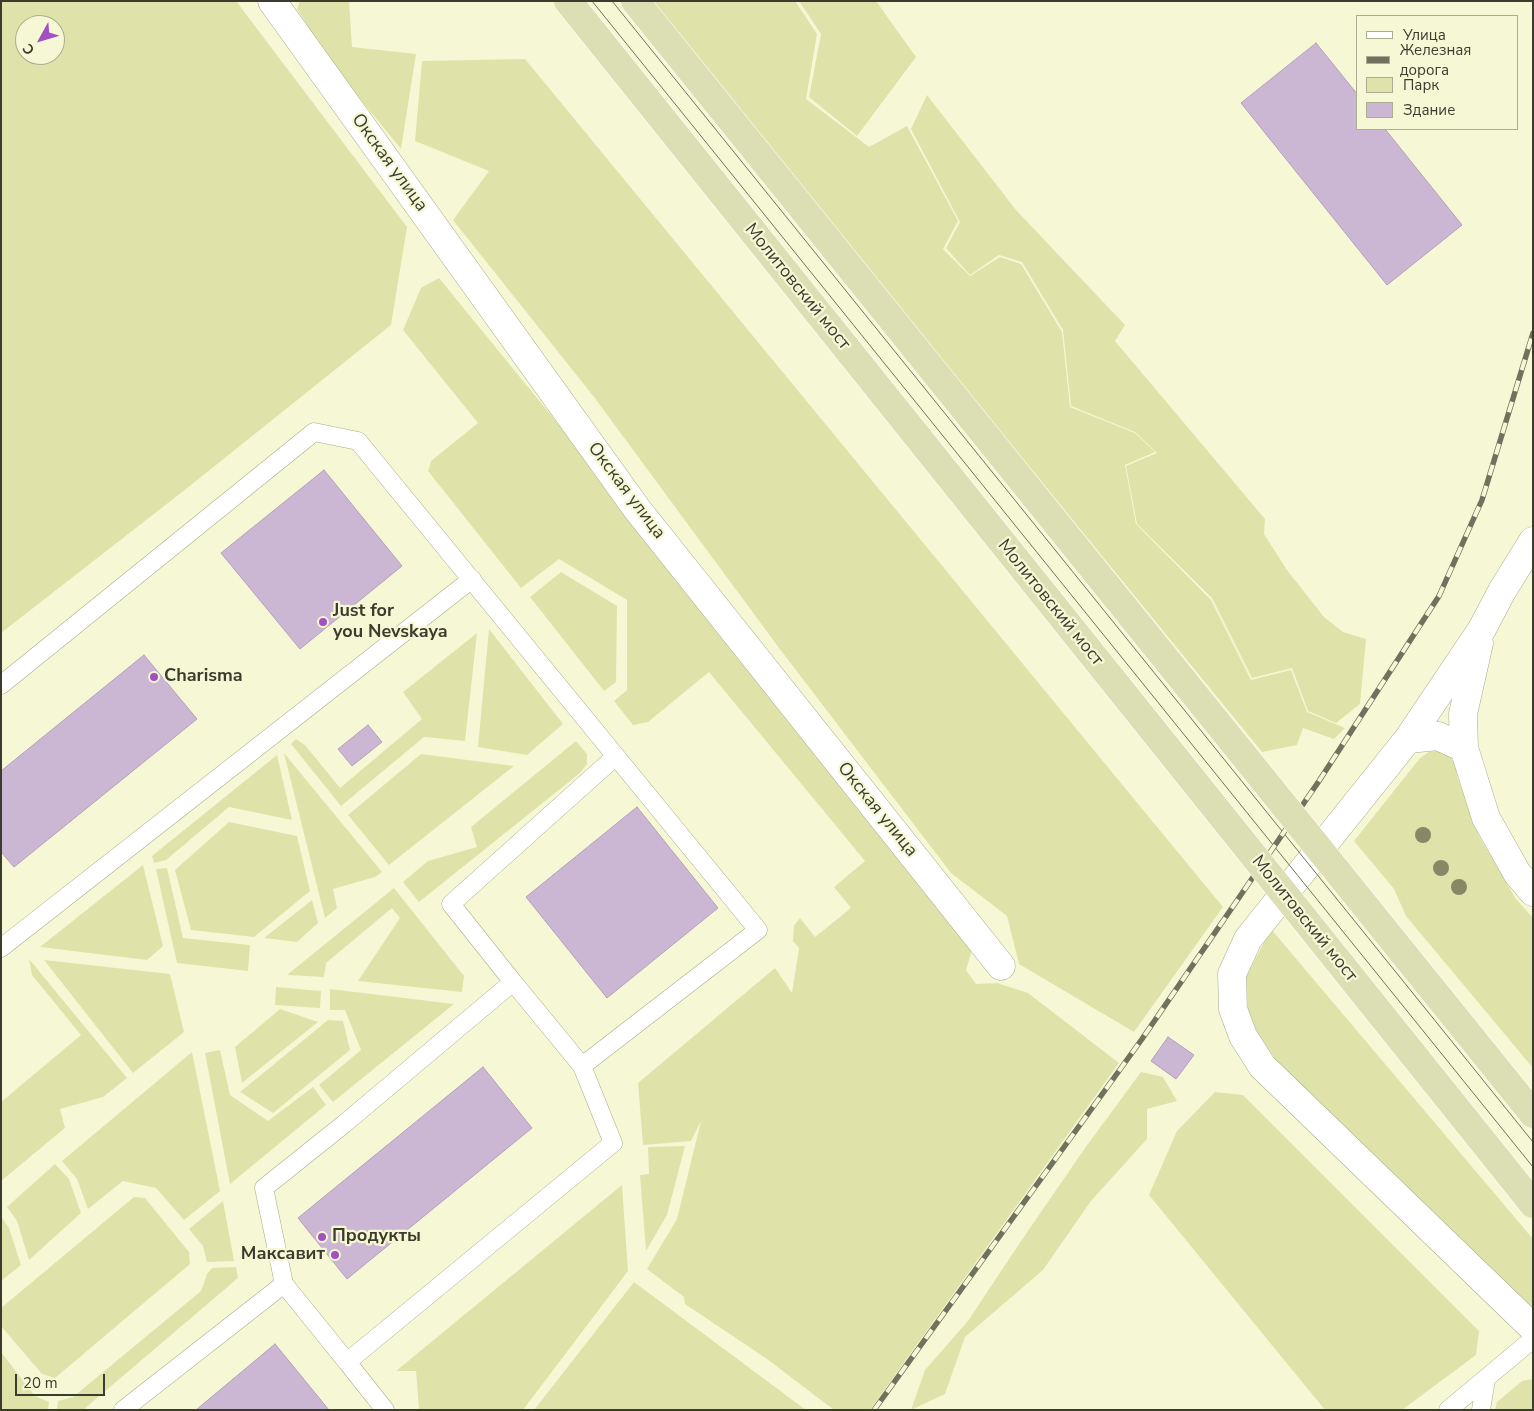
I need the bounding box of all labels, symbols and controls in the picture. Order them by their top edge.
north arrow [15,15,65,65]
legend [1356,15,1519,130]
text: Улица [1403,25,1446,45]
text: С [18,39,39,59]
text: Железная дорога [1400,40,1471,80]
text: Парк [1403,75,1439,95]
text: Здание [1403,100,1455,120]
street label: Окская улица [346,110,432,216]
street label: Молитовский мост [739,219,855,355]
street label: Окская улица [583,438,669,544]
street label: Молитовский мост [992,535,1108,671]
place label: Just for you Nevskaya [333,601,448,644]
marker: Just for you Nevskaya [317,616,329,628]
place label: Charisma [164,666,243,688]
marker: Charisma [148,671,160,683]
street label: Окская улица [832,758,922,862]
street label: Молитовский мост [1246,851,1362,987]
place label: Продукты [332,1226,421,1248]
marker: Продукты [316,1231,328,1243]
place label: Максавит [241,1244,325,1266]
marker: Максавит [329,1249,341,1261]
scale bar [18,1364,108,1396]
text: 20 m [23,1373,58,1393]

